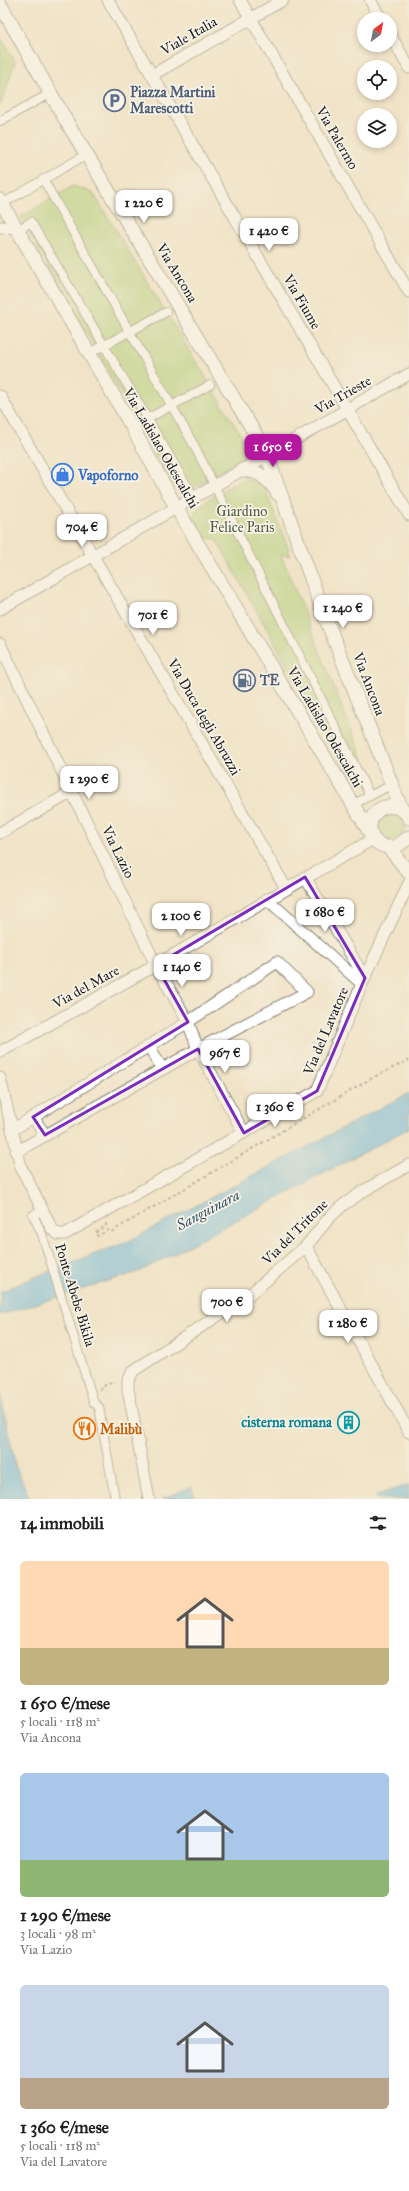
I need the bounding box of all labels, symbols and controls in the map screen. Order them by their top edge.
north arrow [357,12,397,52]
map controls [357,12,397,148]
street label: Viale Italia [157,13,220,59]
button: locate [357,60,397,100]
place label: Piazza Martini Marescotti [130,84,216,117]
parking icon: Piazza Martini Marescotti [101,87,127,113]
street label: Via Palermo [312,103,362,173]
button: layers [357,108,397,148]
pin: 1 220 € [107,190,181,224]
text: 1 220 € [125,195,163,211]
pin: 1 420 € [232,218,306,252]
text: 1 420 € [249,223,289,239]
street label: Via Ancona [152,239,201,306]
street label: Via Fiume [279,271,325,333]
street label: Via Trieste [311,372,374,418]
street label: Via Ladislao Odescalchi [119,384,203,511]
pin: 1 650 € [236,434,310,468]
text: 1 650 € [254,439,292,455]
shop icon: Vapoforno [49,462,75,488]
place label: Vapoforno [77,467,138,485]
park label: Giardino Felice Paris [210,503,274,536]
pin: 704 € [54,514,110,548]
text: 704 € [66,519,98,535]
pin: 1 240 € [306,595,380,629]
text: 1 240 € [323,600,363,616]
pin: 701 € [125,602,181,636]
text: 701 € [138,607,168,623]
street label: Via Ancona [349,649,389,718]
street label: Via Duca degli Abruzzi [163,655,244,778]
street label: Via Ladislao Odescalchi [283,663,367,790]
fuel station icon: TE [231,667,257,693]
place label: TE [259,672,280,689]
pin: 1 290 € [52,766,126,800]
text: 1 290 € [69,771,109,787]
street label: Via Lazio [98,822,138,881]
pin: 1 680 € [288,899,362,933]
pin: 2 100 € [144,903,218,937]
text: 1 680 € [305,904,345,920]
text: 2 100 € [161,908,201,924]
pin: 1 140 € [145,954,219,988]
text: 1 140 € [163,959,201,975]
street label: Via del Mare [49,962,122,1013]
street label: Via del Lavatore [299,984,352,1078]
pin: 967 € [197,1040,253,1074]
text: 967 € [209,1045,241,1061]
pin: 1 360 € [238,1094,312,1128]
text: 1 360 € [256,1099,294,1115]
water label: Sanguinara [172,1186,243,1235]
street label: Via del Tritone [258,1195,332,1269]
street label: Ponte Abebe Bikila [51,1241,99,1349]
pin: 700 € [199,1289,255,1323]
text: 700 € [211,1294,243,1310]
pin: 1 280 € [311,1310,385,1344]
text: 1 280 € [328,1315,368,1331]
building icon: cisterna romana [335,1409,361,1435]
place label: cisterna romana [241,1414,333,1431]
restaurant icon: Malibù [71,1416,97,1442]
place label: Malibù [100,1421,143,1438]
icon: filters [367,1512,389,1534]
text: 14 immobili [20,1513,104,1534]
icon: home [169,1587,241,1659]
text: 1 650 €/mese [20,1693,110,1714]
text: 5 locali · 118 m² [20,1714,100,1730]
text: Via Ancona [20,1730,81,1746]
icon: home [169,1799,241,1871]
text: 1 290 €/mese [20,1905,111,1926]
text: 3 locali · 98 m² [20,1926,96,1942]
text: Via Lazio [20,1942,72,1958]
icon: home [169,2011,241,2083]
text: 1 360 €/mese [20,2117,109,2138]
text: 5 locali · 118 m² [20,2138,100,2154]
text: Via del Lavatore [20,2154,107,2170]

